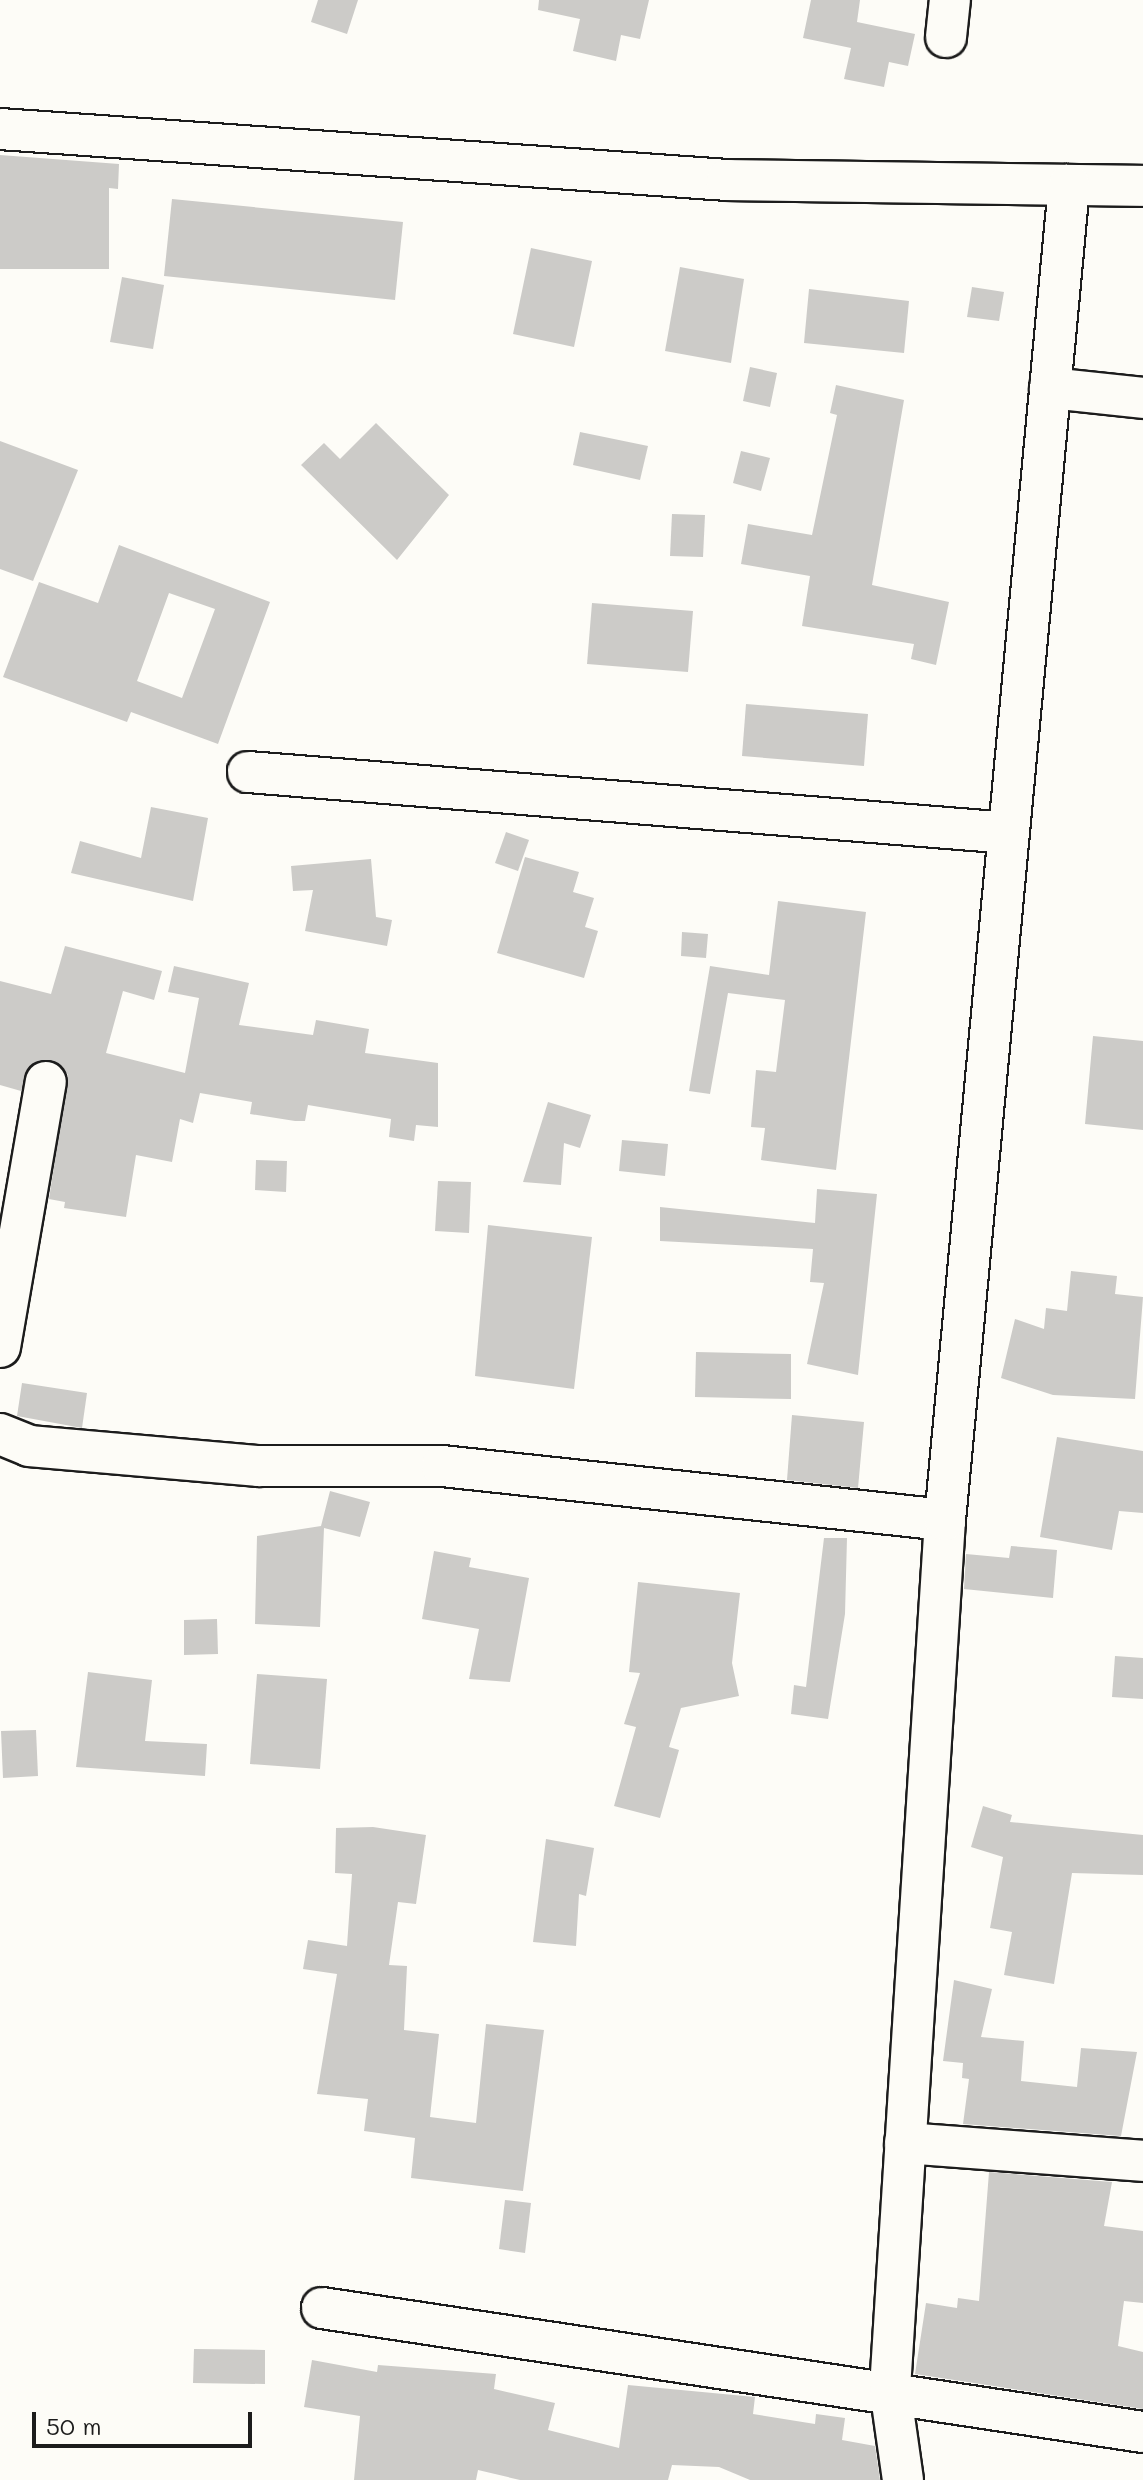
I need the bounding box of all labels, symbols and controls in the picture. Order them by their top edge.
scale bar [36,2396,256,2446]
text: 50 m [46,2410,102,2441]

